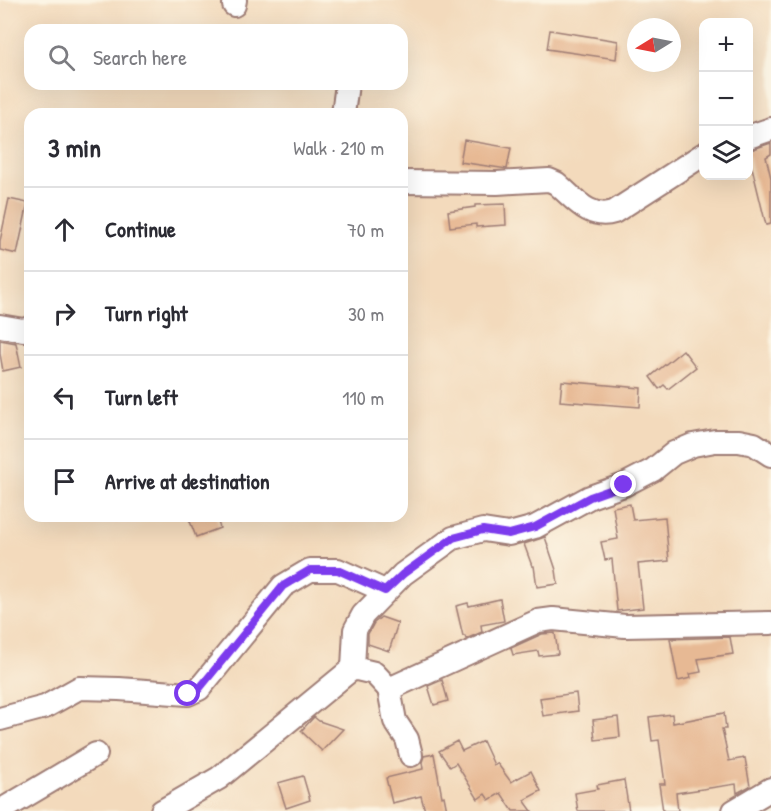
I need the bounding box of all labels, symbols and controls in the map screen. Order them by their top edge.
north arrow [627,18,681,72]
map controls [699,18,753,180]
button: + [699,18,753,72]
search box [24,24,408,90]
icon: search [45,41,78,74]
text: Search here [93,42,187,72]
button: − [699,72,753,126]
button: layers [699,126,753,180]
text: 3 min [48,130,101,165]
text: Walk · 210 m [293,134,384,161]
icon: ahead [48,213,81,246]
text: Continue [105,214,176,244]
text: 70 m [347,216,384,243]
icon: right [48,297,81,330]
text: Turn right [105,298,188,328]
text: 30 m [348,300,384,327]
icon: left [48,381,81,414]
text: Turn left [105,382,178,412]
text: 110 m [342,384,384,411]
icon: arrive [48,465,81,498]
text: Arrive at destination [105,466,270,496]
route end [610,471,636,497]
route start [174,680,200,706]

